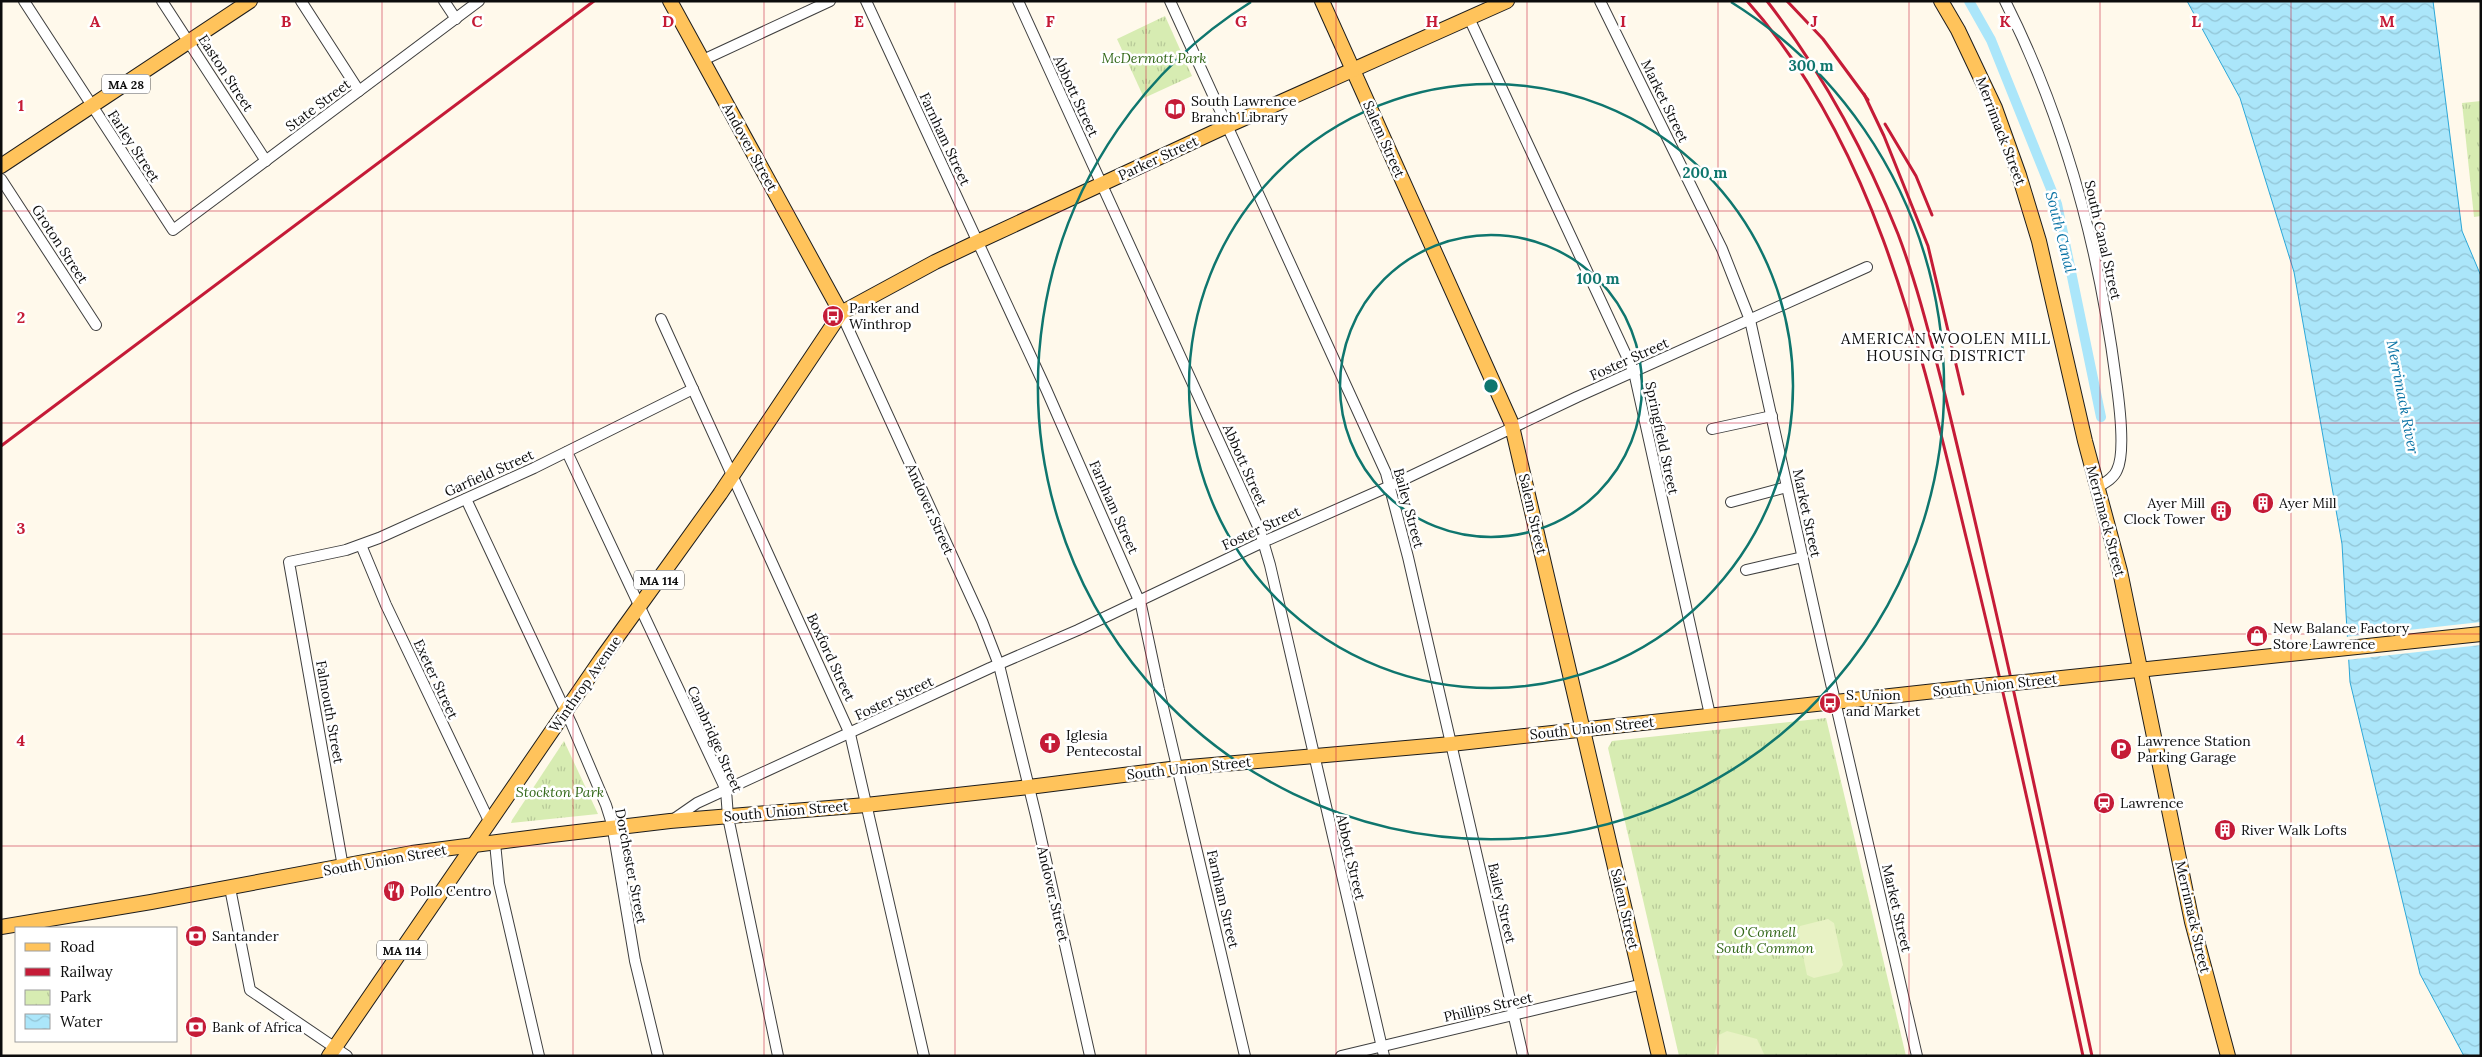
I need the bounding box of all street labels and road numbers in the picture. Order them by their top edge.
street label: Easton Street [195,31,258,115]
street label: Abbott Street [1049,52,1103,140]
street label: Market Street [1637,57,1693,146]
road number: MA 28 [102,74,150,94]
street label: State Street [282,74,355,135]
street label: Merrimack Street [1972,74,2030,188]
street label: Farnham Street [916,90,975,189]
street label: Salem Street [1359,98,1409,181]
street label: Andover Street [718,99,782,195]
street label: Farley Street [104,107,164,186]
street label: Parker Street [1115,131,1201,184]
street label: South Canal Street [2081,179,2126,302]
street label: Groton Street [28,201,92,287]
street label: Foster Street [1587,333,1672,384]
street label: Springfield Street [1641,380,1683,497]
street label: Abbott Street [1219,420,1271,509]
street label: Garfield Street [442,445,537,501]
street label: Farnham Street [1085,457,1143,557]
street label: Andover Street [901,460,958,558]
street label: Merrimack Street [2082,463,2130,579]
street label: Bailey Street [1390,466,1428,550]
street label: Market Street [1789,467,1825,559]
street label: Salem Street [1515,472,1551,557]
street label: Foster Street [1219,502,1304,554]
road number: MA 114 [634,570,684,590]
street label: Boxford Street [803,610,859,704]
street label: Winthrop Avenue [545,632,625,736]
street label: Exeter Street [410,636,463,722]
street label: Falmouth Street [312,659,348,766]
street label: South Union Street [1932,669,2059,700]
street label: Foster Street [852,672,937,724]
street label: Cambridge Street [683,683,747,796]
street label: South Union Street [1529,712,1656,743]
street label: South Union Street [1126,752,1253,783]
street label: South Union Street [723,797,850,825]
street label: Dorchester Street [611,807,651,926]
street label: Abbott Street [1332,811,1370,902]
street label: South Union Street [322,840,449,880]
street label: Andover Street [1033,843,1073,944]
street label: Farnham Street [1203,848,1243,950]
street label: Merrimack Street [2171,859,2215,975]
street label: Bailey Street [1484,861,1520,946]
street label: Market Street [1878,862,1916,954]
street label: Salem Street [1607,867,1643,952]
road number: MA 114 [377,940,427,960]
street label: Phillips Street [1442,988,1535,1026]

